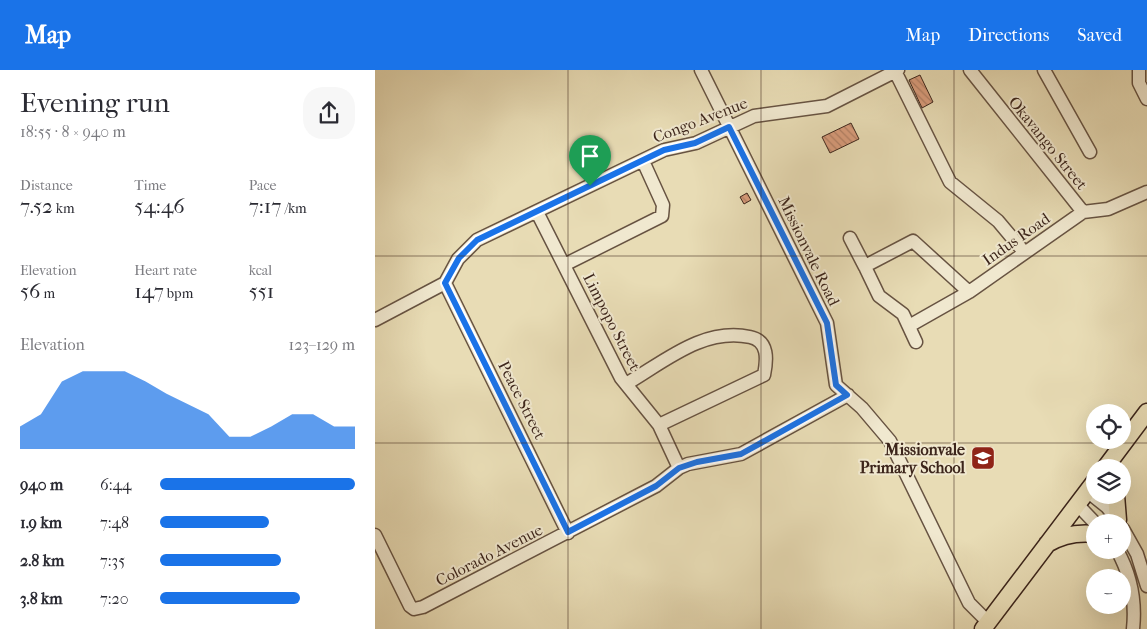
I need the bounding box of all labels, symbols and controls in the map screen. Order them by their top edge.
text: Map [25,21,71,49]
text: Map [906,25,940,46]
text: Directions [968,25,1049,46]
text: Saved [1077,25,1122,46]
text: Evening run [20,86,170,119]
button: share [303,87,355,139]
street label: Okavango Street [1005,92,1092,194]
street label: Congo Avenue [650,93,750,147]
text: 18:55 · 8 × 940 m [20,122,126,141]
pin [569,135,611,186]
icon: arrive [576,142,604,170]
text: Distance [20,177,73,194]
text: Time [134,177,166,194]
text: Pace [249,177,277,194]
street label: Missionvale Road [774,193,844,309]
text: 7.52 [20,194,53,218]
text: 54:46 [134,194,185,218]
text: 7:17 [249,194,282,218]
text: km [53,200,75,217]
text: /km [282,200,307,217]
street label: Indus Road [979,209,1054,269]
text: Elevation [20,262,77,279]
text: Heart rate [134,262,197,279]
text: kcal [249,262,272,279]
street label: Limpopo Street [579,270,645,374]
text: 56 [20,279,40,303]
text: 147 [134,279,164,303]
text: 551 [249,279,274,303]
text: m [40,285,55,302]
text: bpm [164,285,193,302]
text: Elevation [20,335,85,354]
text: 123–129 m [288,335,355,354]
street label: Peace Street [494,358,550,443]
map controls [1086,404,1131,614]
button: locate [1086,404,1131,449]
place label: Missionvale Primary School [860,440,966,478]
school or university icon: Missionvale Primary School [970,445,996,471]
button: layers [1086,459,1131,504]
text: 940 m [20,475,63,494]
text: 6:44 [100,475,132,494]
text: 1.9 km [20,513,62,532]
text: 7:48 [100,513,129,532]
button: + [1086,514,1131,559]
street label: Colorado Avenue [432,520,546,590]
text: 2.8 km [20,551,64,570]
text: 7:35 [100,551,125,570]
button: − [1086,569,1131,614]
text: 3.8 km [20,589,63,608]
text: 7:20 [100,589,129,608]

